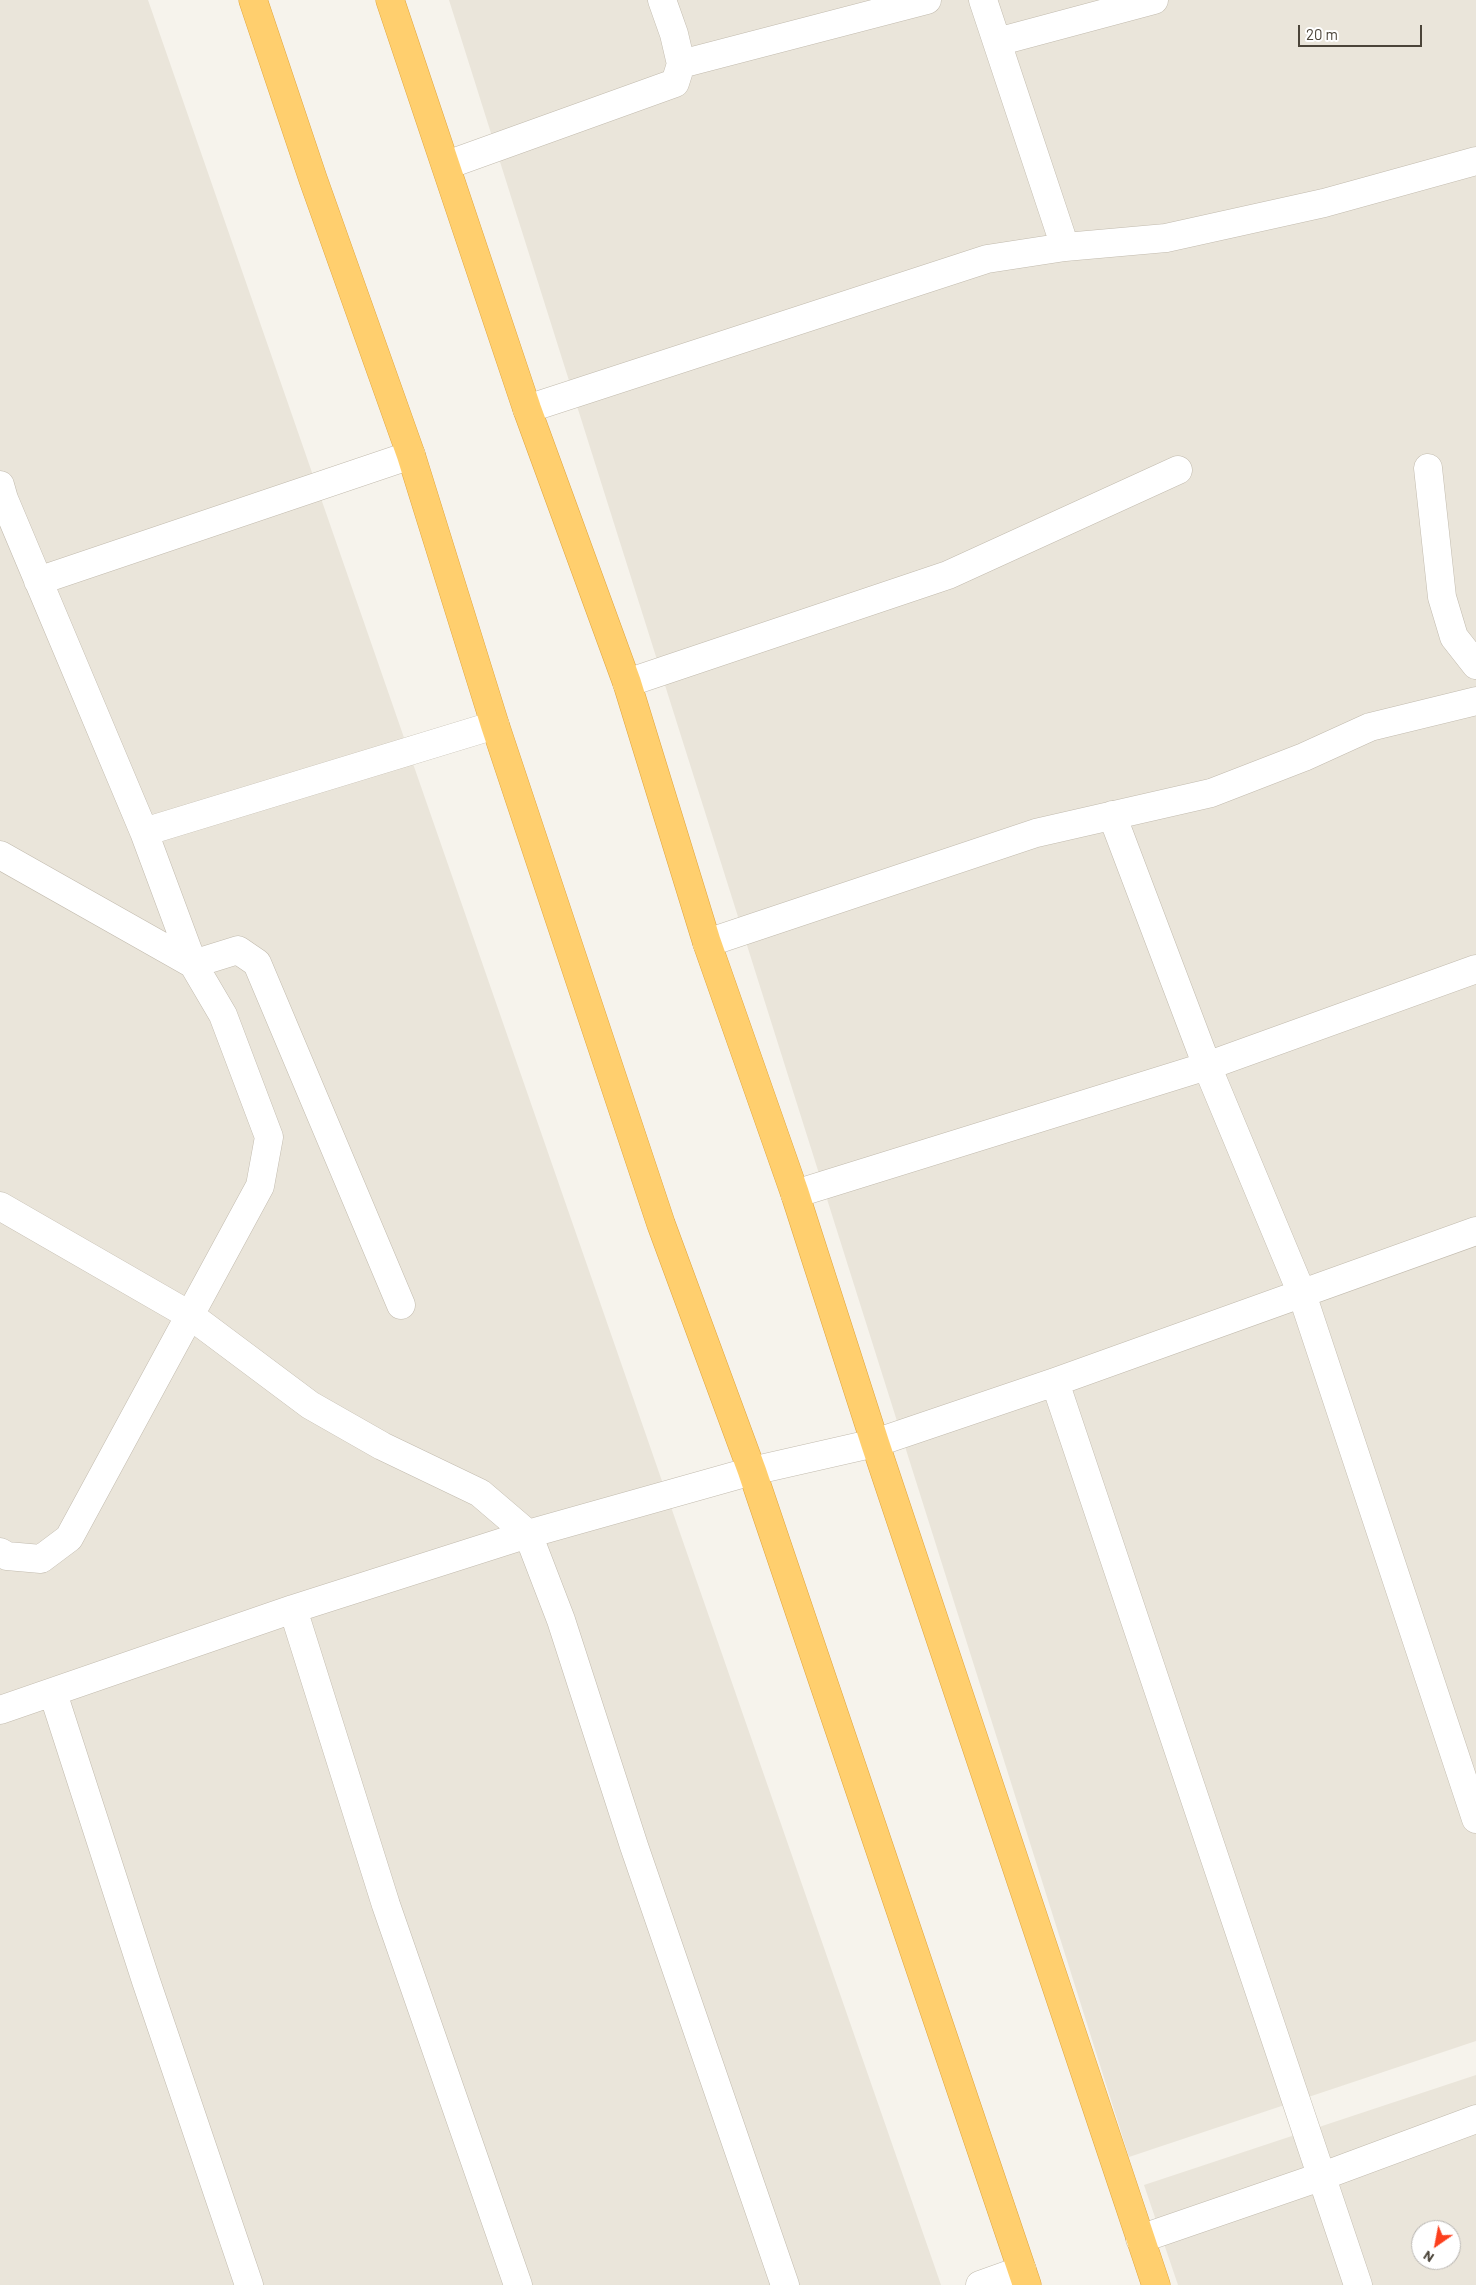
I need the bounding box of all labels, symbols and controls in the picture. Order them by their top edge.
scale bar [1301,15,1425,47]
text: 20 m [1306,25,1338,43]
north arrow [1411,2220,1461,2270]
text: N [1420,2247,1437,2267]

